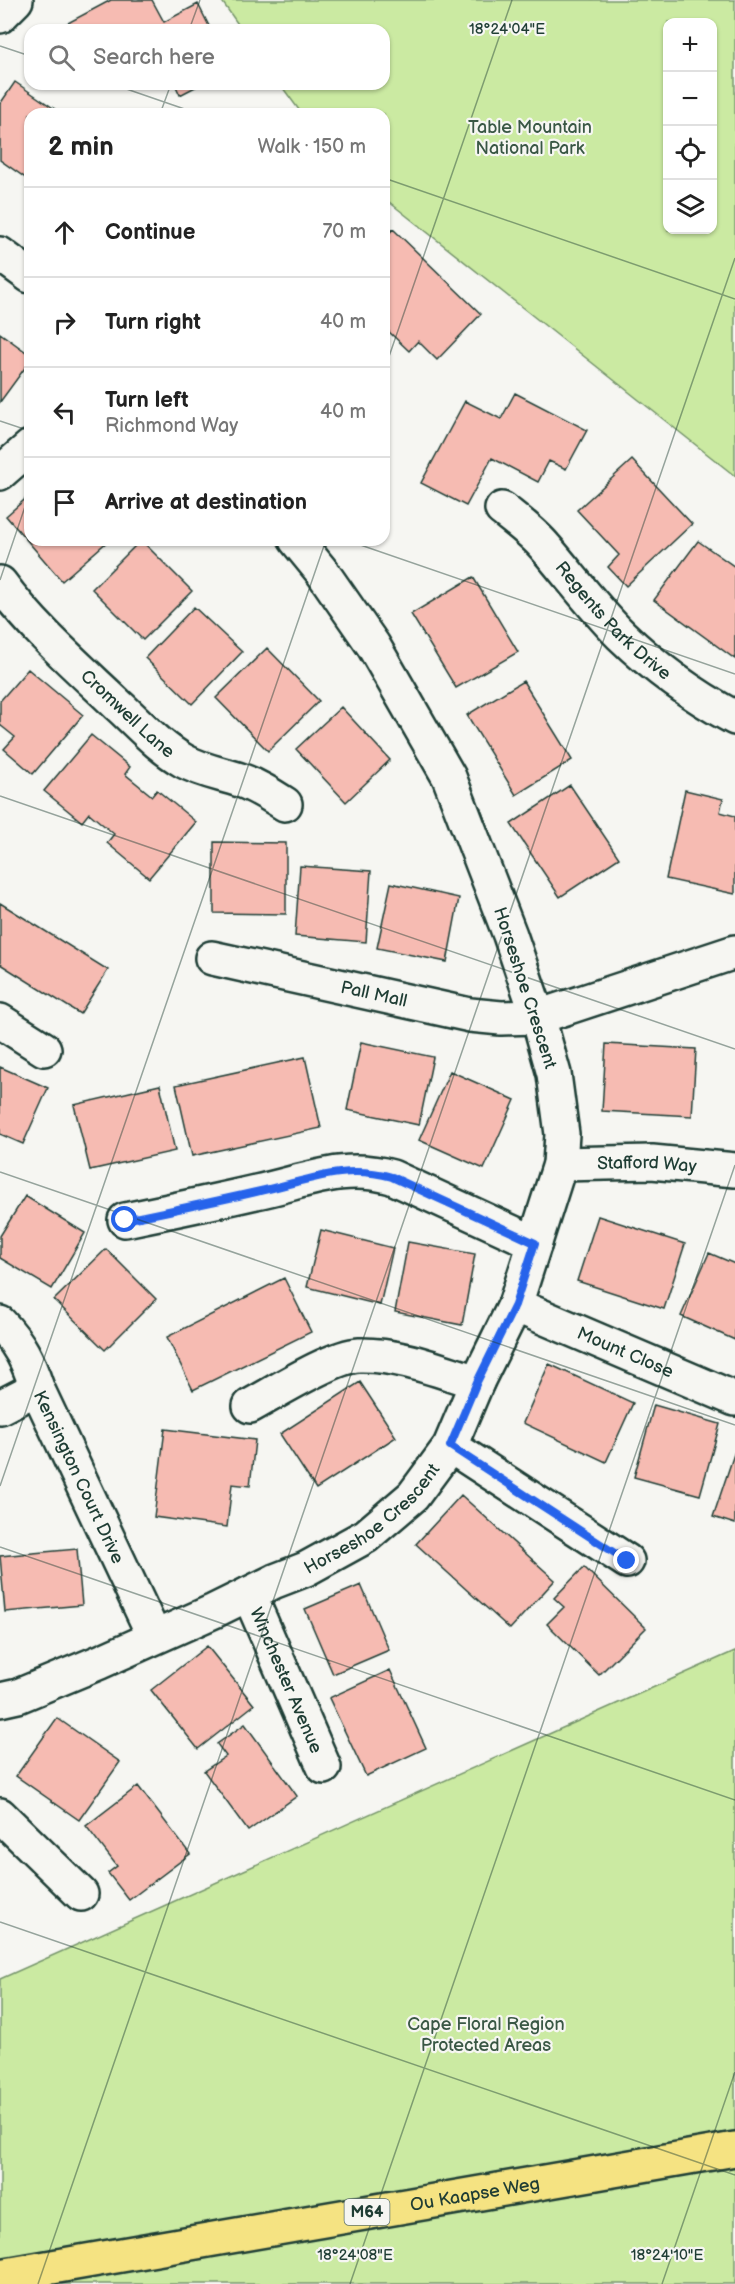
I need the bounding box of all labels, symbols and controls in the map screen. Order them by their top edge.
map controls [663,18,717,234]
button: + [663,18,717,72]
text: 18°24'04"E [469,20,545,39]
search box [24,24,390,90]
icon: search [45,41,78,74]
text: Search here [93,44,215,71]
button: − [663,72,717,126]
park label: Table Mountain National Park [468,117,592,159]
button: locate [663,126,717,180]
text: 2 min [48,132,114,163]
text: Walk · 150 m [257,135,366,159]
button: layers [663,180,717,234]
icon: ahead [48,216,81,249]
text: Continue [105,219,195,246]
text: 70 m [322,220,366,244]
icon: right [48,306,81,339]
text: Turn right [105,309,201,336]
text: 40 m [320,310,366,334]
text: Turn left [105,387,189,414]
icon: left [48,396,81,429]
text: 40 m [320,400,366,424]
text: Richmond Way [105,414,238,438]
icon: arrive [48,486,81,519]
text: Arrive at destination [105,489,307,516]
street label: Regents Park Drive [551,557,675,684]
street label: Cromwell Lane [76,665,179,762]
street label: Horseshoe Crescent [489,905,561,1072]
street label: Pall Mall [339,976,409,1011]
street label: Stafford Way [597,1151,699,1177]
route start [111,1206,137,1232]
street label: Mount Close [574,1322,677,1382]
street label: Kensington Court Drive [29,1387,129,1567]
street label: Horseshoe Crescent [300,1459,444,1579]
route end [613,1547,639,1573]
street label: Winchester Avenue [246,1604,327,1757]
park label: Cape Floral Region Protected Areas [407,2014,565,2056]
street label: Ou Kaapse Weg [409,2172,541,2215]
road number: M64 [344,2199,389,2225]
text: 18°24'08"E [317,2246,393,2265]
text: 18°24'10"E [631,2246,703,2265]

